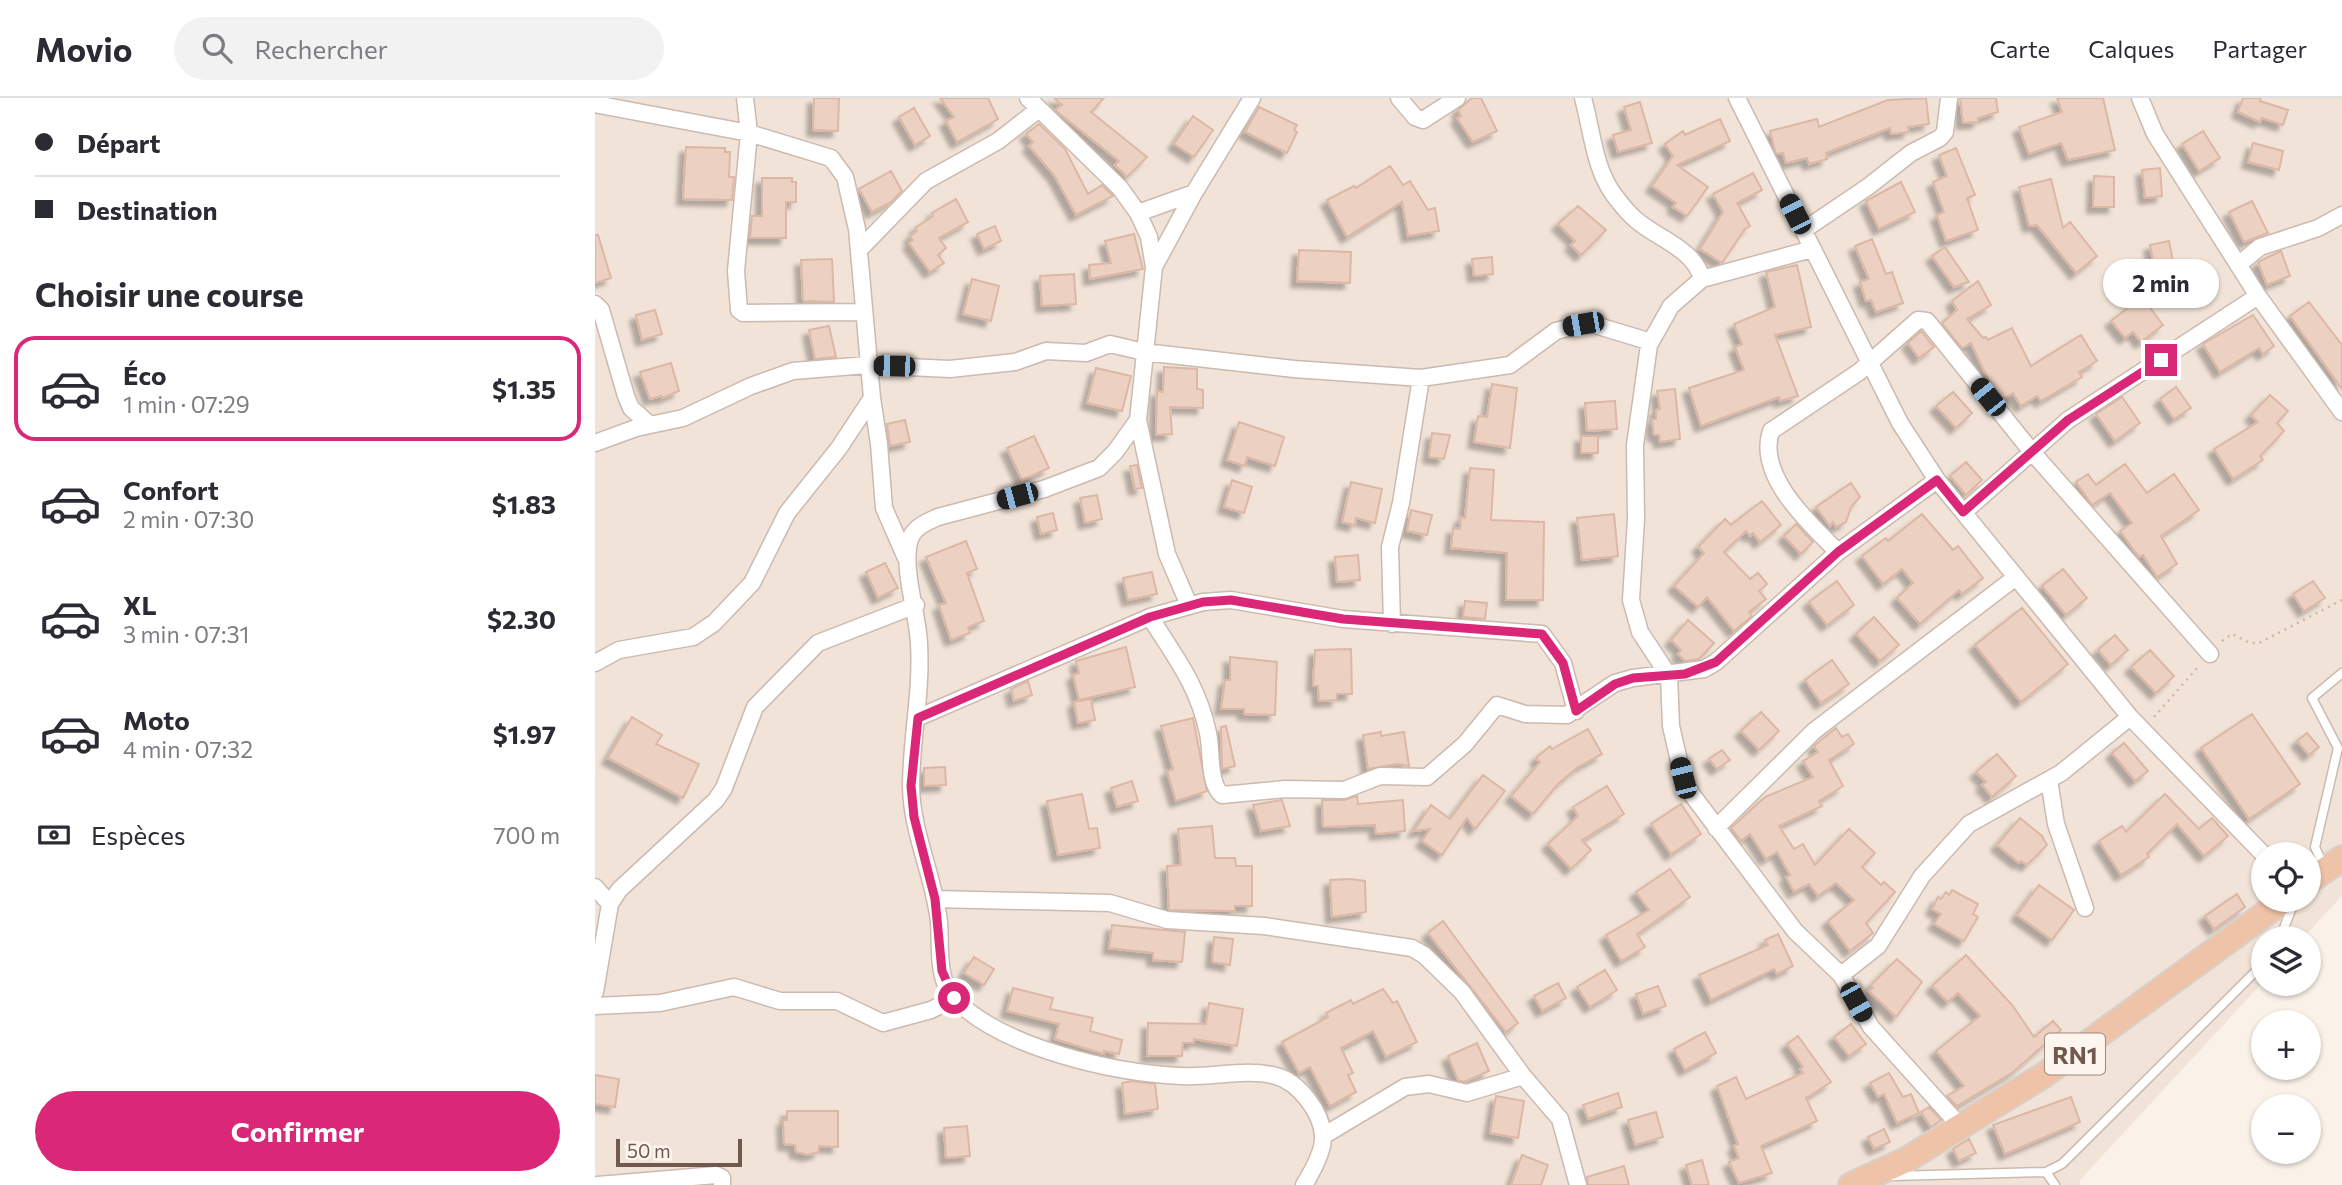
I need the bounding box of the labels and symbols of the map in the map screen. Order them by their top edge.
car [1777,191,1814,237]
callout: 2 min [2103,258,2219,308]
car [1561,310,1606,338]
route end [2145,344,2177,376]
car [873,355,916,377]
car [1967,374,2010,420]
car [994,480,1041,512]
car [1668,755,1699,801]
car [1837,979,1876,1025]
route start [938,982,970,1014]
road number: RN1 [2045,1034,2105,1074]
scale bar [616,1136,742,1168]

